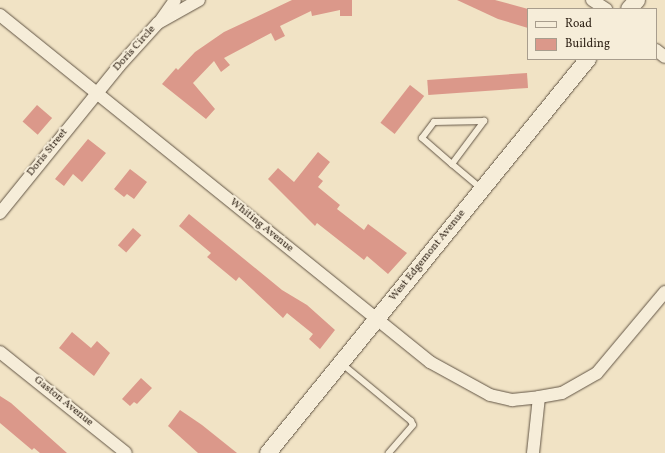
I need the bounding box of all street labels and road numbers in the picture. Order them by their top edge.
street label: Doris Circle [111,23,159,75]
street label: Doris Street [25,126,71,180]
street label: Whiting Avenue [226,196,296,256]
street label: West Edgemont Avenue [387,208,469,304]
street label: Gaston Avenue [31,374,95,430]

